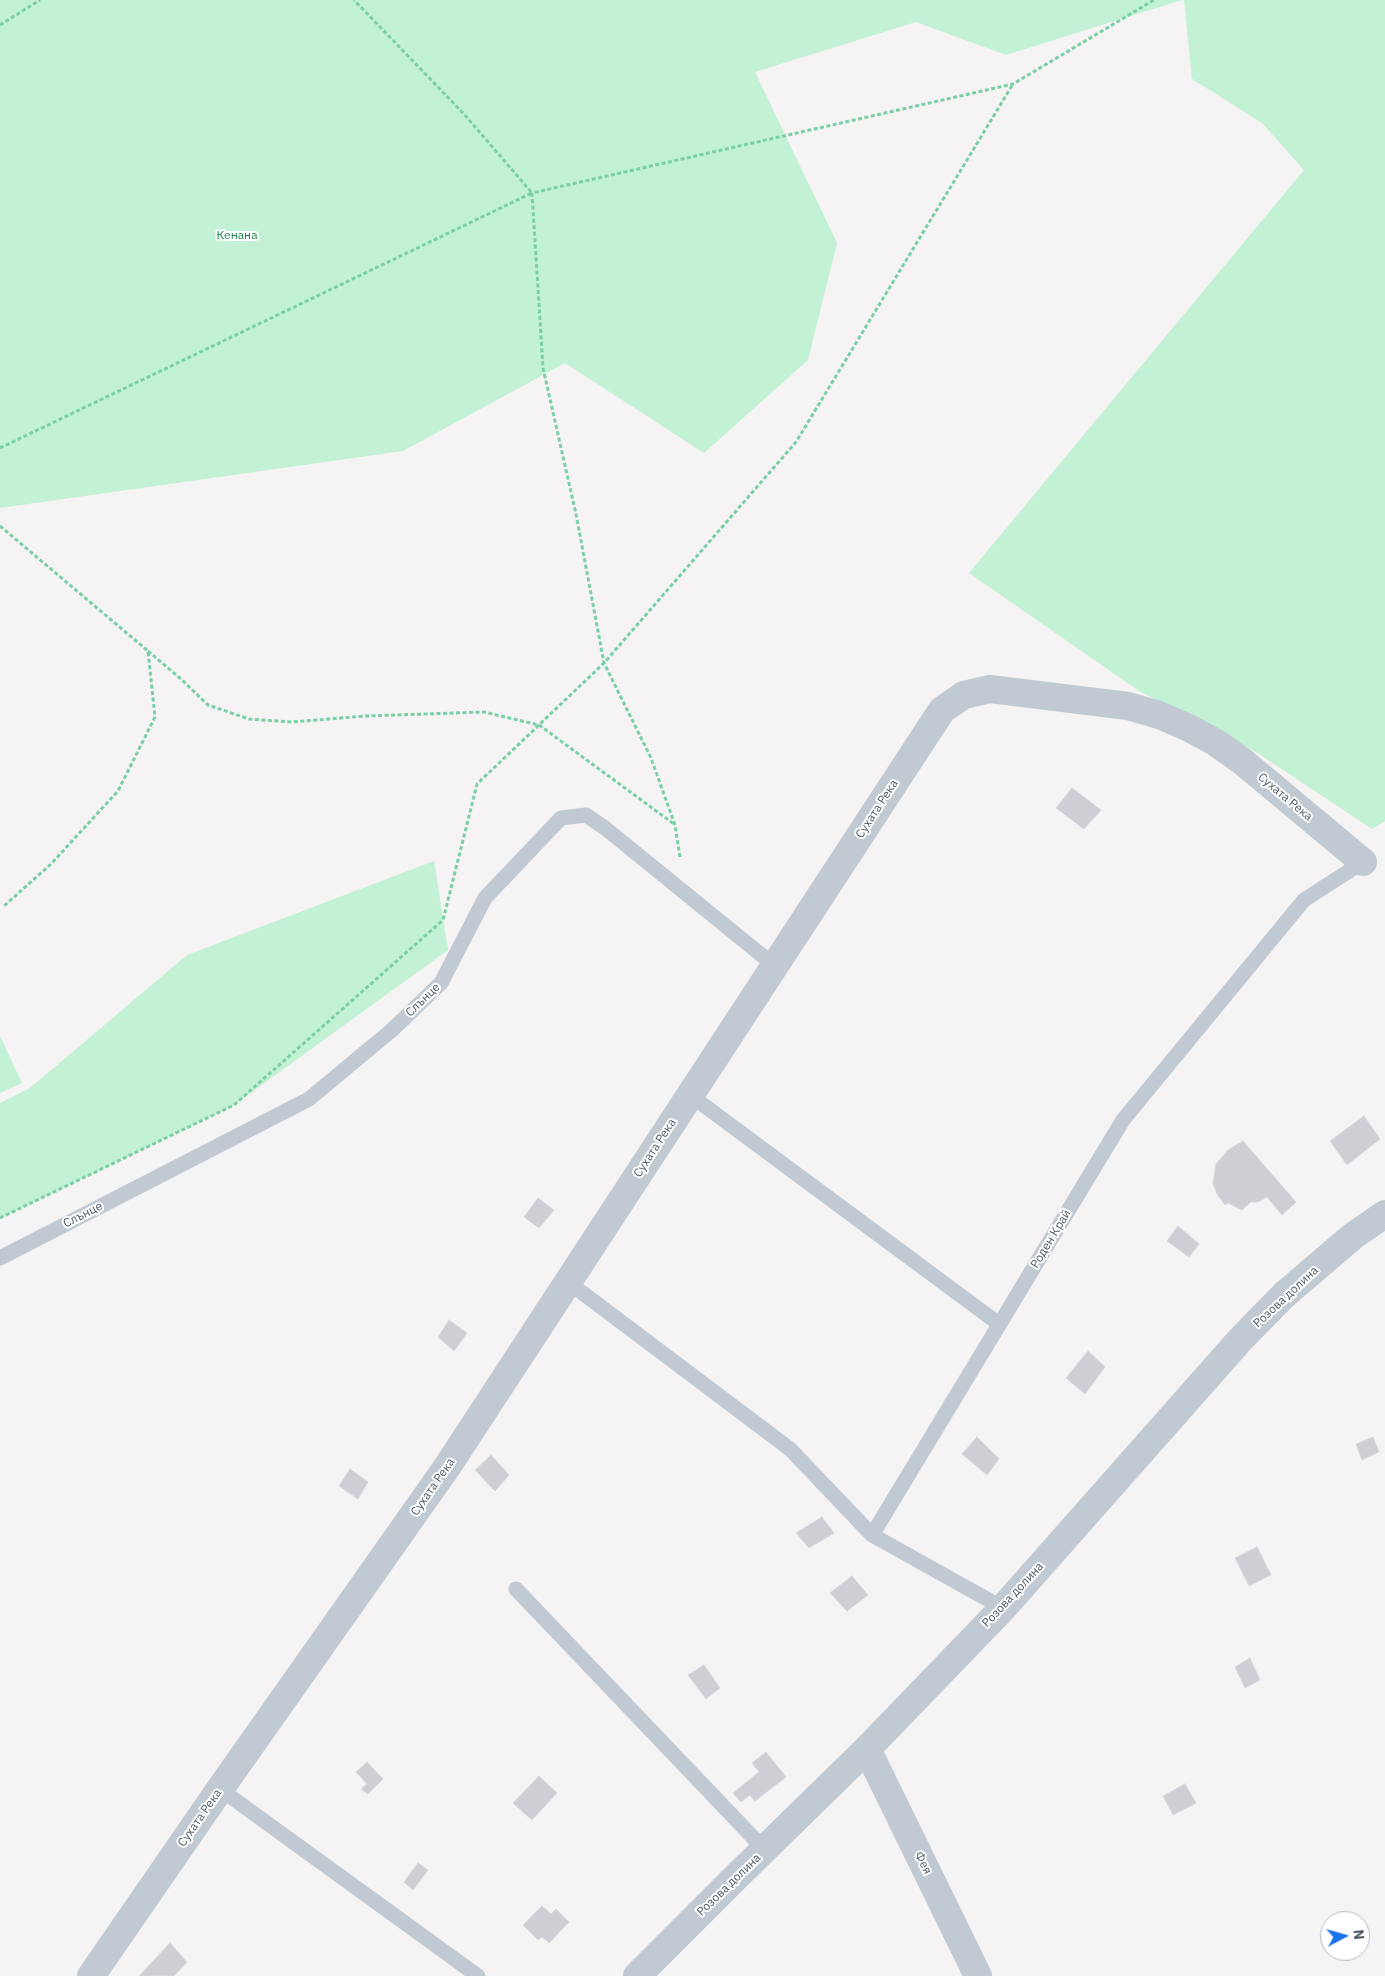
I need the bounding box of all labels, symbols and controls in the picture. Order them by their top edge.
park label: Кенана [216,229,258,243]
street label: Сухата Река [1255,770,1315,824]
street label: Сухата Река [853,777,901,841]
street label: Слънце [403,980,443,1020]
street label: Сухата Река [631,1116,679,1180]
street label: Слънце [61,1199,105,1231]
street label: Роден Край [1028,1207,1074,1271]
street label: Розова долина [1251,1263,1321,1331]
street label: Сухата Река [408,1455,458,1519]
street label: Розова долина [979,1560,1047,1630]
street label: Сухата Река [175,1786,225,1850]
street label: Фея [911,1849,935,1877]
street label: Розова долина [694,1851,764,1919]
north arrow [1320,1911,1370,1961]
text: N [1349,1929,1368,1941]

